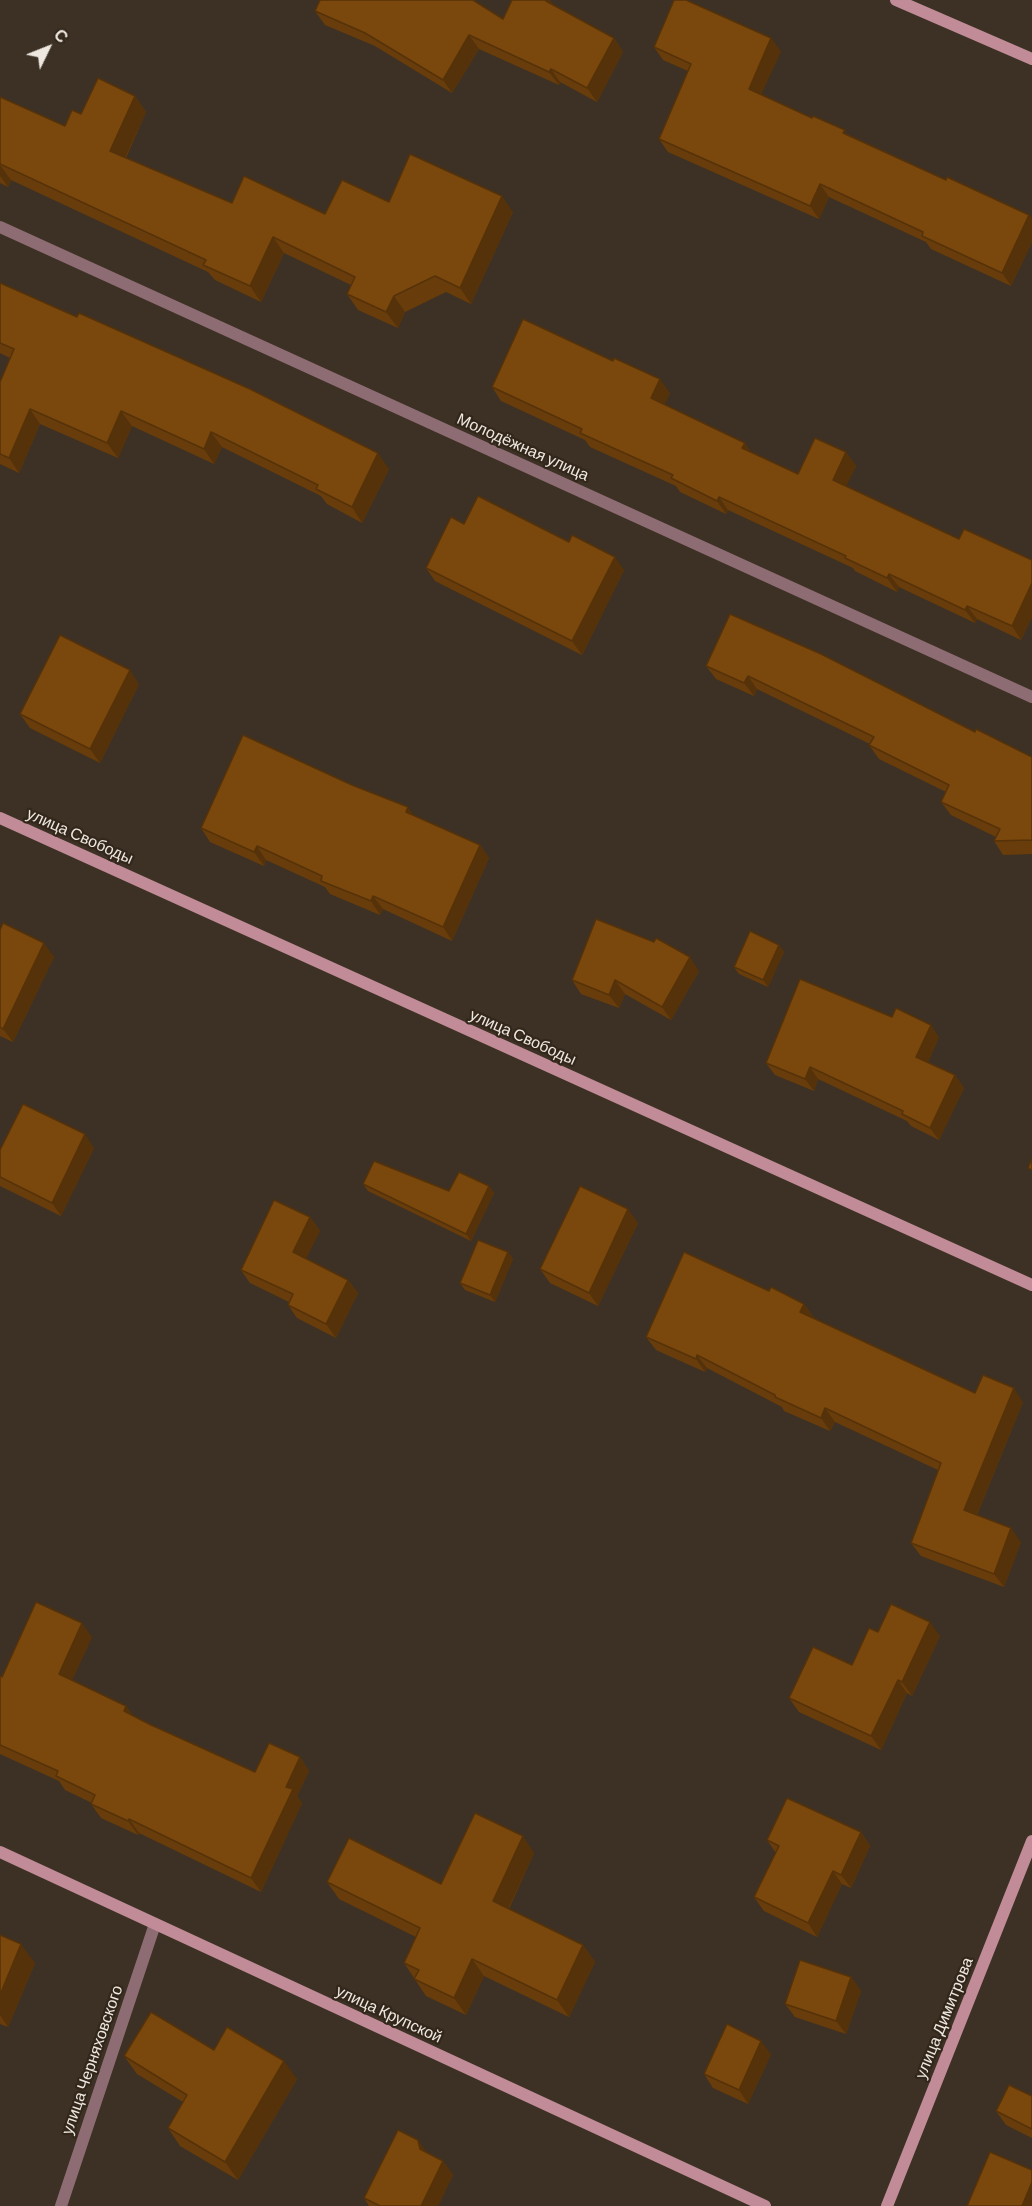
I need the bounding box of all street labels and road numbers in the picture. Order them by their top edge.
street label: Молодёжная улица [454,409,592,485]
street label: улица Свободы [24,804,136,868]
street label: улица Свободы [467,1005,579,1069]
street label: улица Димитрова [911,1954,977,2082]
street label: улица Крупской [333,1981,445,2047]
street label: улица Черняховского [57,1983,127,2137]

